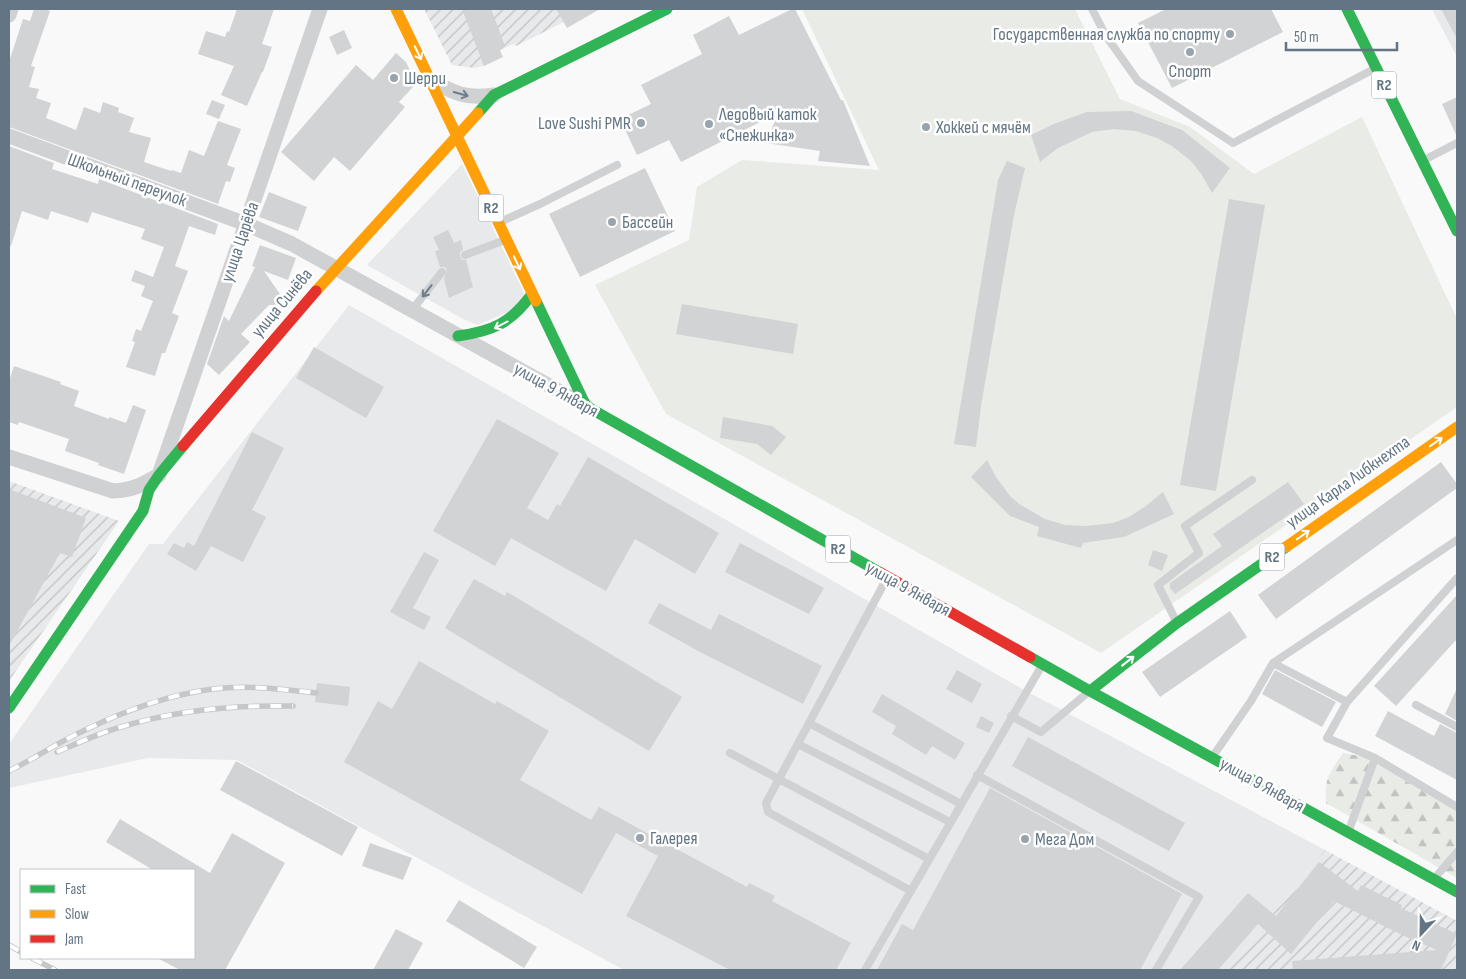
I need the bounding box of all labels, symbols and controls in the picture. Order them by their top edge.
scale bar [1286,20,1397,52]
place label: Государственная служба по спорту [993,24,1220,45]
marker: Государственная служба по спорту [1224,28,1236,40]
text: 50 m [1294,28,1319,47]
one-way arrow [413,45,423,60]
marker: Спорт [1184,46,1196,58]
place label: Спорт [1169,61,1211,82]
place label: Шерри [404,68,446,89]
marker: Шерри [388,72,400,84]
road number: R2 [1372,72,1396,98]
one-way arrow [452,89,468,99]
place label: Ледовый каток «Снежинка» [718,104,817,146]
place label: Love Sushi PMR [538,113,631,134]
marker: Love Sushi PMR [635,117,647,129]
place label: Хоккей с мячём [935,117,1031,138]
marker: Ледовый каток «Снежинка» [703,118,715,130]
marker: Хоккей с мячём [920,121,932,133]
street label: Школьный переулок [65,149,189,211]
road number: R2 [478,194,504,222]
street label: улица Царёва [217,199,263,285]
place label: Бассейн [622,212,673,233]
marker: Бассейн [606,216,618,228]
one-way arrow [513,255,523,270]
street label: улица Синёва [247,264,317,342]
one-way arrow [422,284,432,298]
one-way arrow [494,321,509,330]
street label: улица 9 Января [510,358,602,422]
street label: улица Карла Либкнехта [1282,431,1414,532]
one-way arrow [1429,437,1443,447]
one-way arrow [1295,530,1309,540]
road number: R2 [826,536,850,562]
road number: R2 [1260,544,1284,570]
street label: улица 9 Января [862,557,954,621]
one-way arrow [1121,656,1135,666]
street label: улица 9 Января [1216,753,1308,817]
place label: Галерея [650,828,698,849]
place label: Мега Дом [1035,829,1094,850]
marker: Галерея [634,832,646,844]
marker: Мега Дом [1019,833,1031,845]
legend [20,869,195,959]
text: Fast [65,880,87,899]
text: Slow [65,905,89,924]
north arrow [1396,909,1446,959]
text: Jam [64,930,83,949]
text: N [1410,936,1423,955]

